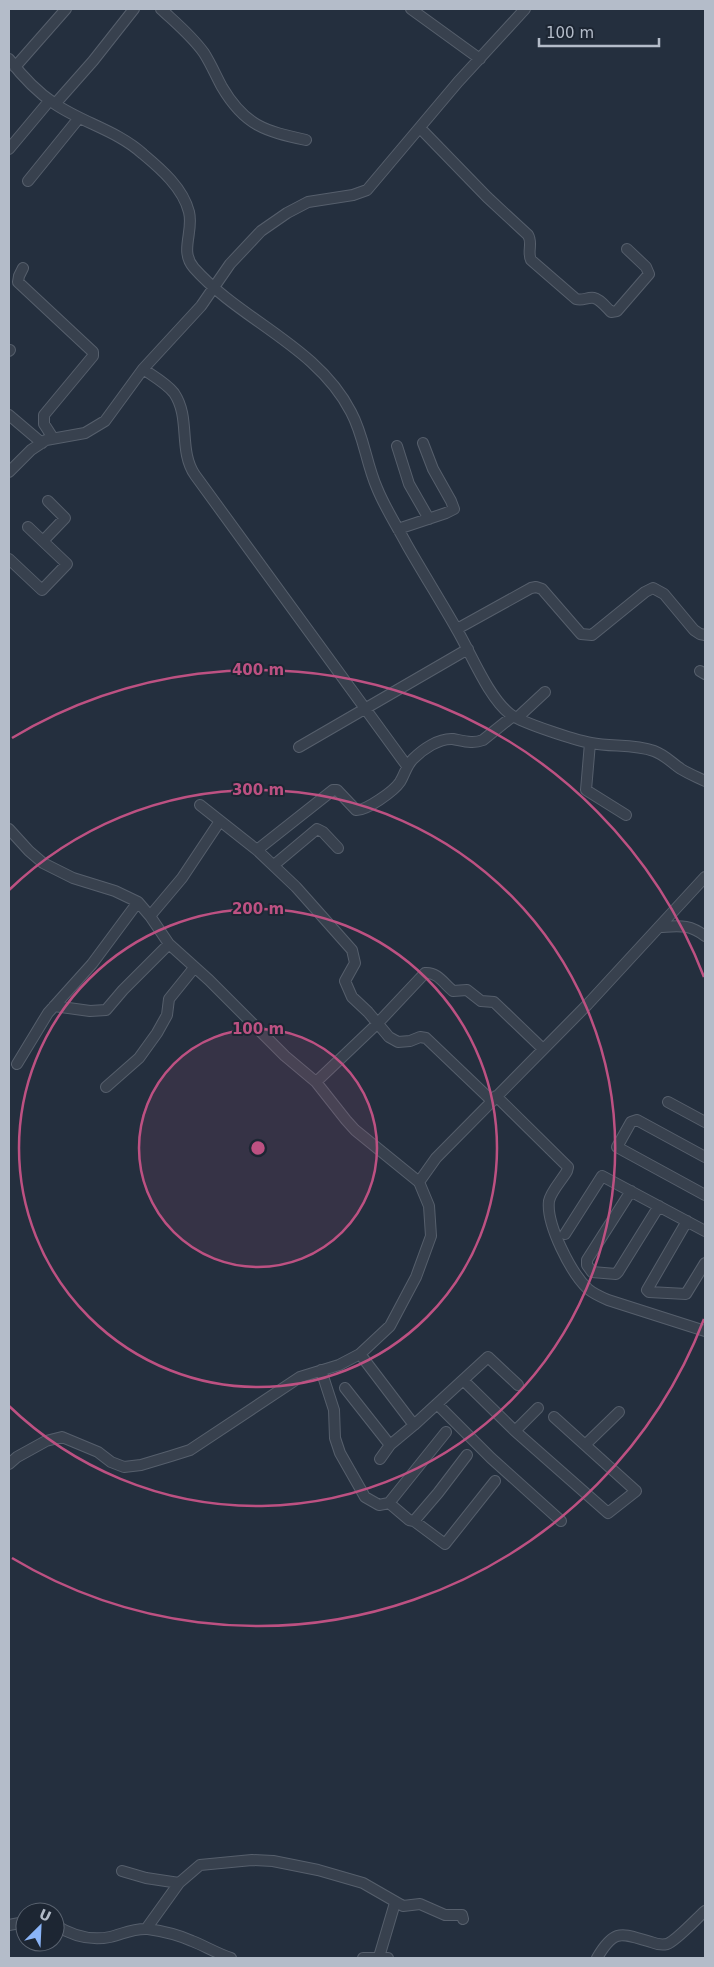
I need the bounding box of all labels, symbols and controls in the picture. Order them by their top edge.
scale bar [539,15,659,47]
text: 100 m [546,24,594,42]
text: 400 m [232,661,284,679]
text: 300 m [232,781,284,799]
text: 200 m [232,900,284,918]
text: 100 m [232,1020,284,1038]
centre of rings [249,1139,267,1157]
north arrow [15,1902,65,1952]
text: U [37,1906,54,1925]

